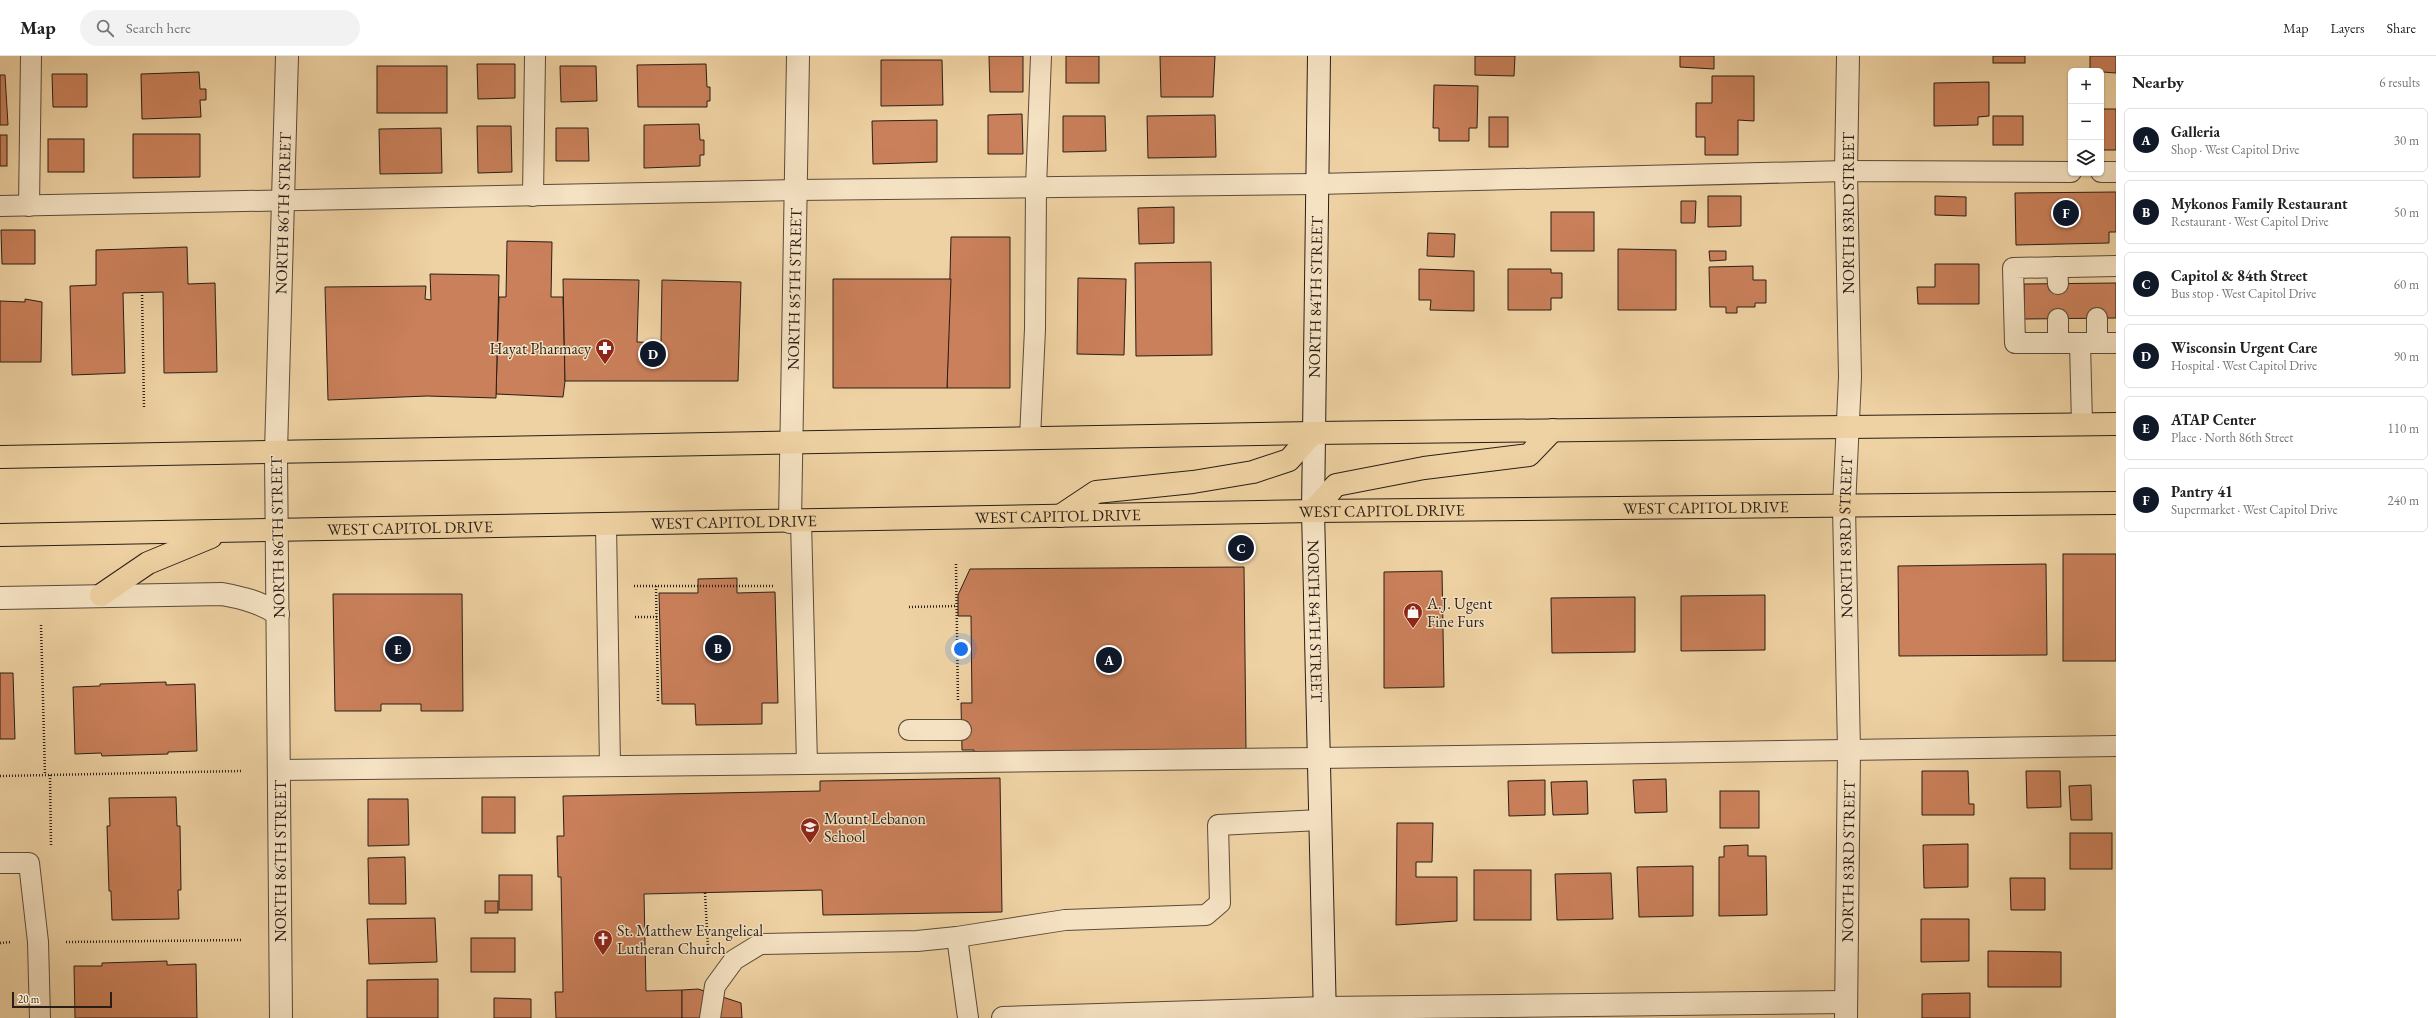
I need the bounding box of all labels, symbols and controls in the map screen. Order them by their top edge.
search box [80,10,360,46]
text: Map [20,15,56,40]
icon: search [94,17,116,39]
text: Search here [126,18,191,37]
text: Map [2283,19,2308,37]
text: Layers [2330,19,2365,37]
text: Share [2387,19,2416,37]
map controls [2068,68,2104,176]
button: + [2068,68,2104,104]
text: Nearby [2132,71,2184,93]
text: 6 results [2379,74,2420,91]
button: − [2068,104,2104,140]
text: Galleria [2171,122,2220,141]
street label: NORTH 86TH STREET [270,131,296,295]
street label: NORTH 83RD STREET [1838,132,1859,294]
text: A [2141,132,2151,149]
text: 30 m [2394,132,2419,149]
button: layers [2068,140,2104,176]
text: Shop · West Capitol Drive [2171,141,2299,158]
text: Mykonos Family Restaurant [2171,194,2348,213]
pin: F [2053,198,2079,228]
text: B [2142,204,2150,221]
text: 50 m [2394,204,2419,221]
street label: NORTH 85TH STREET [783,207,806,370]
text: Restaurant · West Capitol Drive [2171,213,2329,230]
street label: NORTH 84TH STREET [1304,215,1327,378]
text: Capitol & 84th Street [2171,266,2308,285]
text: C [2141,276,2151,293]
text: 60 m [2394,276,2419,293]
text: Bus stop · West Capitol Drive [2171,285,2316,302]
pharmacy icon: Hayat Pharmacy [594,337,616,365]
place label: Hayat Pharmacy [490,338,592,359]
text: Wisconsin Urgent Care [2171,338,2317,357]
pin: D [640,339,666,369]
text: D [2141,348,2151,365]
text: 90 m [2394,348,2419,365]
text: Hospital · West Capitol Drive [2171,357,2317,374]
text: ATAP Center [2171,410,2256,429]
text: E [2142,420,2150,437]
text: 110 m [2388,420,2419,437]
text: Place · North 86th Street [2171,429,2293,446]
street label: NORTH 86TH STREET [266,455,289,618]
street label: NORTH 83RD STREET [1834,455,1857,618]
text: Pantry 41 [2171,482,2233,501]
text: F [2142,492,2150,509]
text: 240 m [2388,492,2419,509]
street label: WEST CAPITOL DRIVE [1623,496,1789,519]
street label: WEST CAPITOL DRIVE [1299,499,1465,522]
text: Supermarket · West Capitol Drive [2171,501,2337,518]
street label: WEST CAPITOL DRIVE [975,504,1141,528]
street label: WEST CAPITOL DRIVE [651,510,817,534]
street label: WEST CAPITOL DRIVE [327,516,493,540]
pin: C [1228,533,1254,563]
street label: NORTH 84TH STREET [1303,540,1328,703]
place label: A.J. Ugent Fine Furs [1426,593,1493,632]
shop icon: A.J. Ugent Fine Furs [1402,601,1424,629]
pin: B [705,633,731,663]
pin: E [385,634,411,664]
your location [951,639,971,659]
pin: A [1096,645,1122,675]
street label: NORTH 86TH STREET [270,780,291,942]
street label: NORTH 83RD STREET [1837,780,1860,942]
place label: Mount Lebanon School [824,808,926,847]
school or university icon: Mount Lebanon School [799,816,821,844]
place label: St. Matthew Evangelical Lutheran Church [617,920,763,959]
church icon: St. Matthew Evangelical Lutheran Church [592,928,614,956]
scale bar [12,990,112,1009]
text: 20 m [18,992,39,1006]

